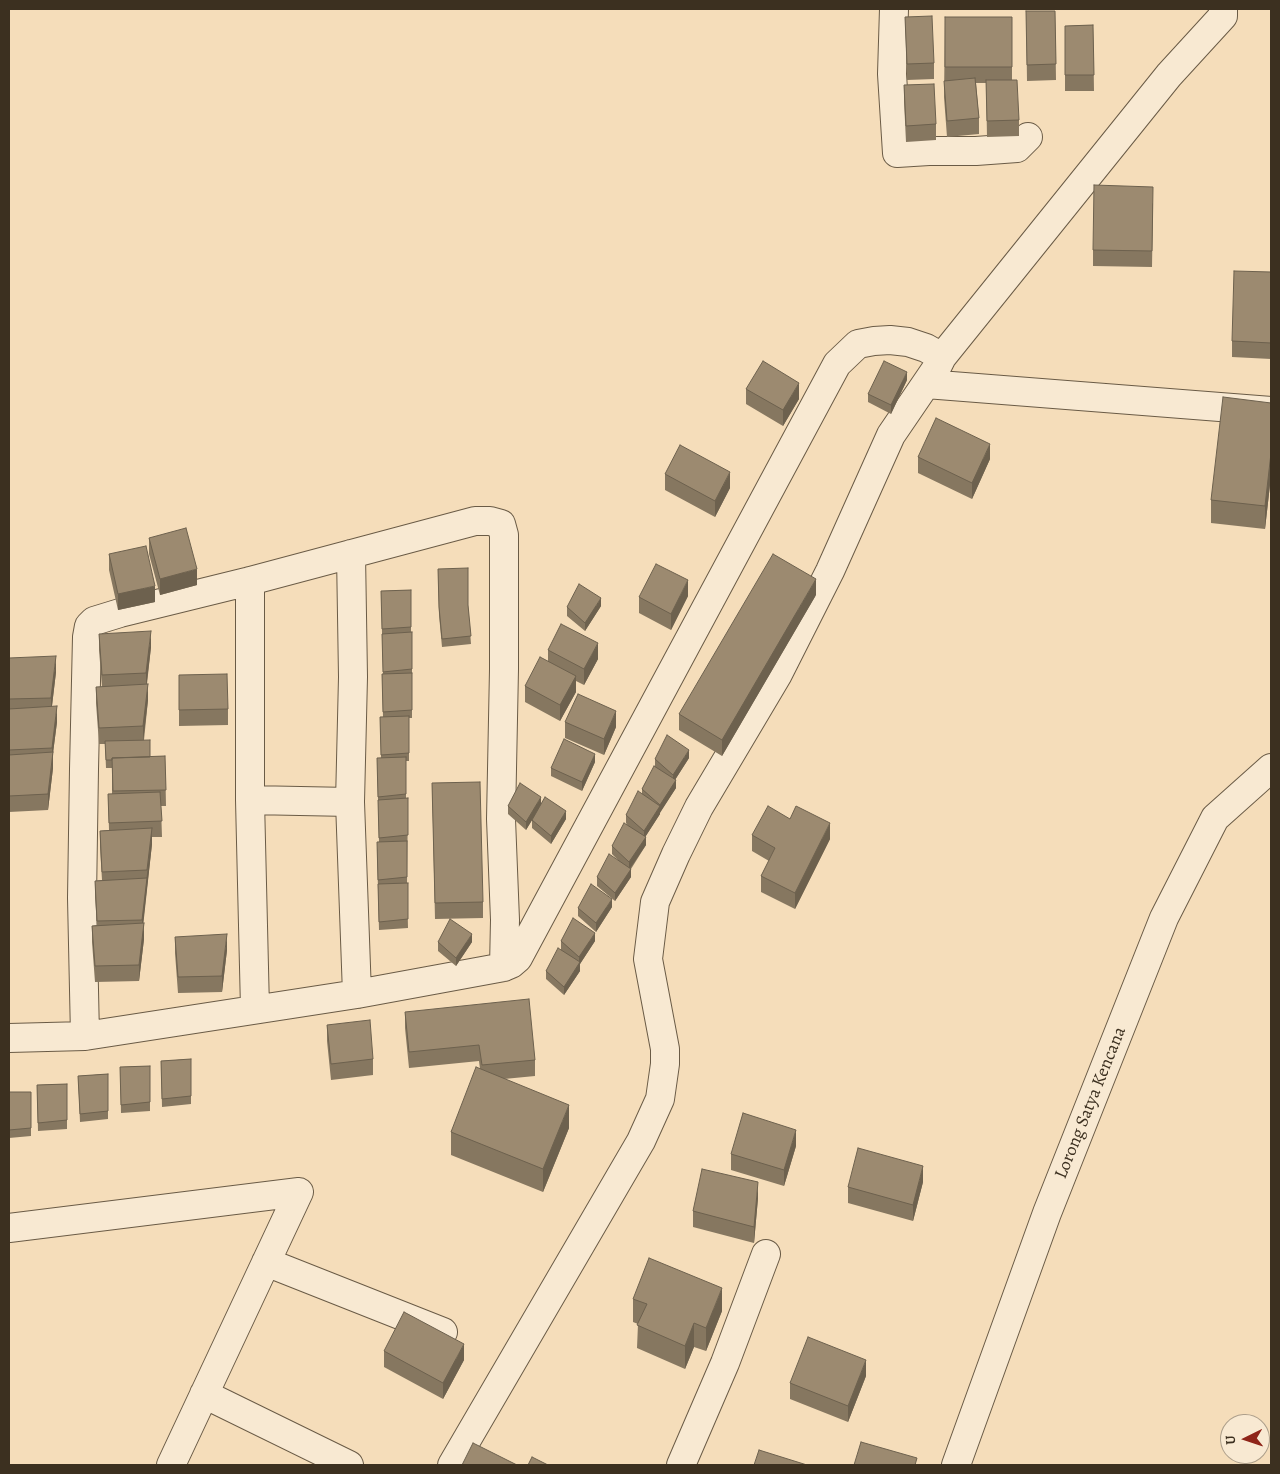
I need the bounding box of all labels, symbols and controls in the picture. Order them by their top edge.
street label: Lorong Satya Kencana [1051,1024,1131,1182]
north arrow [1220,1414,1270,1464]
text: U [1221,1435,1240,1445]

